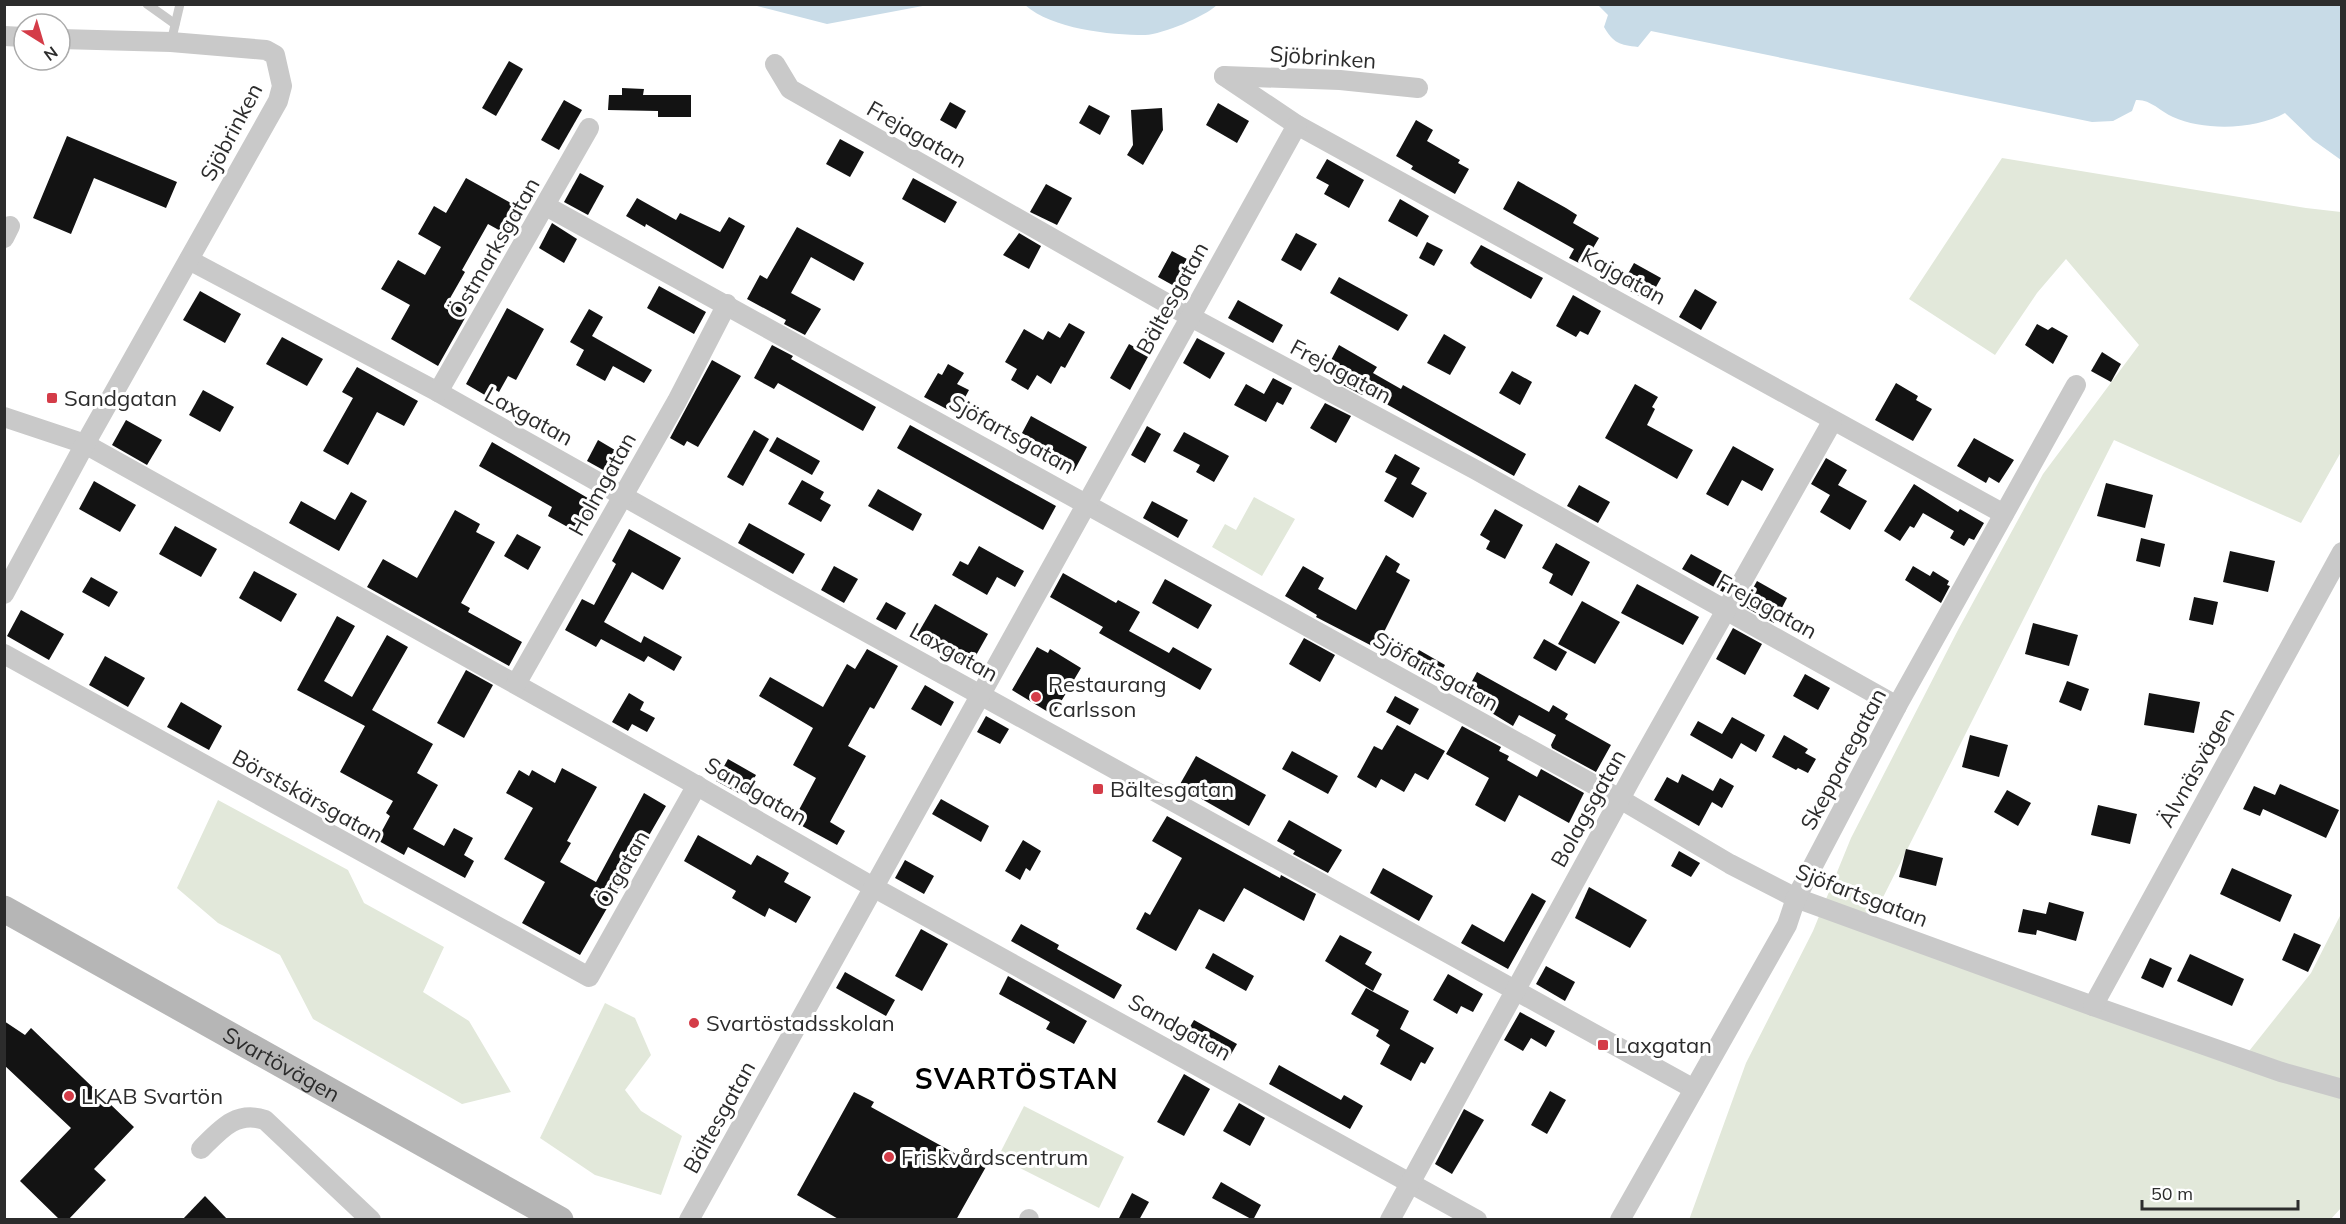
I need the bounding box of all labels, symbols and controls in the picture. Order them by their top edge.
north arrow [12,12,72,72]
street label: Sjöbrinken [1269,39,1377,75]
text: N [40,42,62,66]
street label: Sjöbrinken [194,78,268,186]
street label: Frejagatan [862,94,972,174]
street label: Östmarksgatan [442,172,546,324]
street label: Bältesgatan [1130,237,1214,359]
street label: Kajgatan [1577,241,1671,311]
street label: Frejagatan [1286,333,1396,409]
street label: Laxgatan [480,380,578,452]
place label: Sandgatan [64,384,177,412]
street label: Sjöfartsgatan [944,388,1080,480]
marker: Sandgatan [45,391,59,405]
street label: Holmgatan [562,427,642,541]
street label: Frejagatan [1712,567,1822,645]
street label: Laxgatan [905,616,1003,688]
street label: Sjöfartsgatan [1368,625,1504,717]
place label: Restaurang Carlsson [1048,670,1167,723]
street label: Skepparegatan [1794,683,1892,835]
marker: Restaurang Carlsson [1029,690,1043,704]
street label: Älvnäsvägen [2152,702,2240,832]
street label: Börstskärsgatan [228,743,388,849]
street label: Bolagsgatan [1544,744,1632,872]
street label: Sandgatan [700,751,812,831]
place label: Bältesgatan [1110,775,1234,803]
marker: Bältesgatan [1091,782,1105,796]
street label: Örgatan [589,825,655,913]
street label: Sjöfartsgatan [1792,857,1932,933]
street label: Sandgatan [1124,987,1236,1067]
place label: Svartöstadsskolan [706,1009,895,1037]
marker: Svartöstadsskolan [687,1016,701,1030]
street label: Svartövägen [218,1020,345,1108]
place label: Laxgatan [1615,1031,1712,1059]
marker: Laxgatan [1596,1038,1610,1052]
street label: Bältesgatan [677,1056,761,1178]
district label: SVARTÖSTAN [915,1061,1119,1096]
place label: LKAB Svartön [81,1082,223,1110]
marker: LKAB Svartön [62,1089,76,1103]
place label: Friskvårdscentrum [901,1143,1088,1171]
marker: Friskvårdscentrum [882,1150,896,1164]
scale bar [2142,1173,2298,1211]
text: 50 m [2151,1182,2193,1205]

